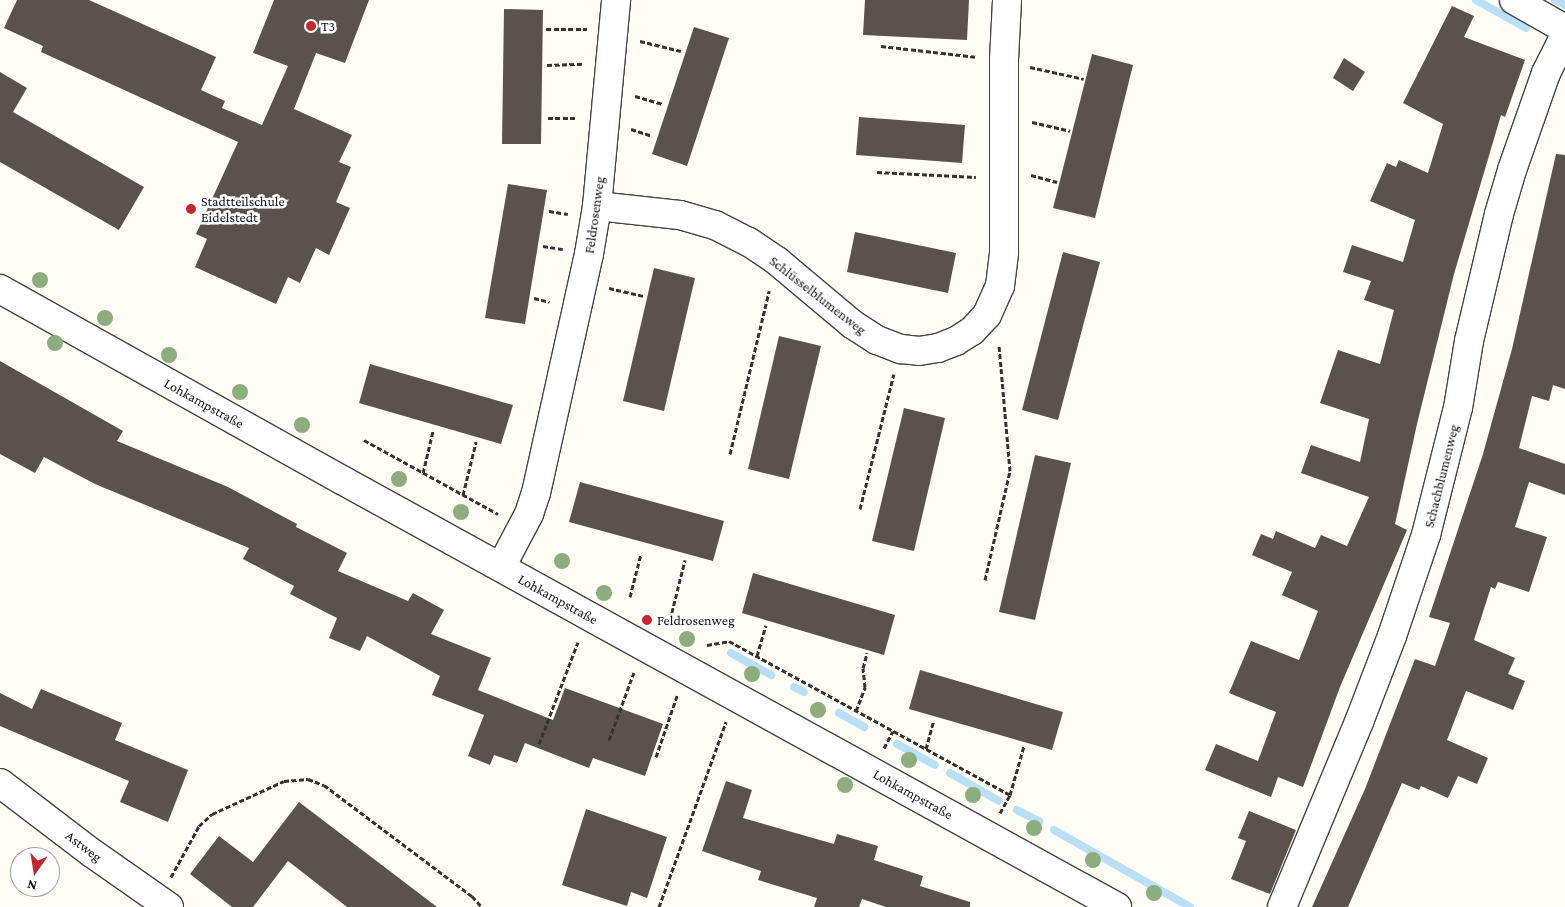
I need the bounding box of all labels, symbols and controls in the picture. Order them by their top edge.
place label: T3 [321,18,335,34]
marker: T3 [305,20,317,32]
street label: Feldrosenweg [580,175,608,255]
place label: Stadtteilschule Eidelstedt [201,193,285,226]
marker: Stadtteilschule Eidelstedt [185,203,197,215]
street label: Schlüsselblumenweg [766,252,870,338]
street label: Lohkampstraße [161,374,247,432]
street label: Schachblumenweg [1420,423,1462,529]
street label: Lohkampstraße [515,570,601,628]
place label: Feldrosenweg [657,612,735,628]
marker: Feldrosenweg [641,614,653,626]
street label: Lohkampstraße [870,765,956,823]
street label: Astweg [63,827,105,865]
north arrow [10,847,60,897]
text: N [25,877,38,895]

